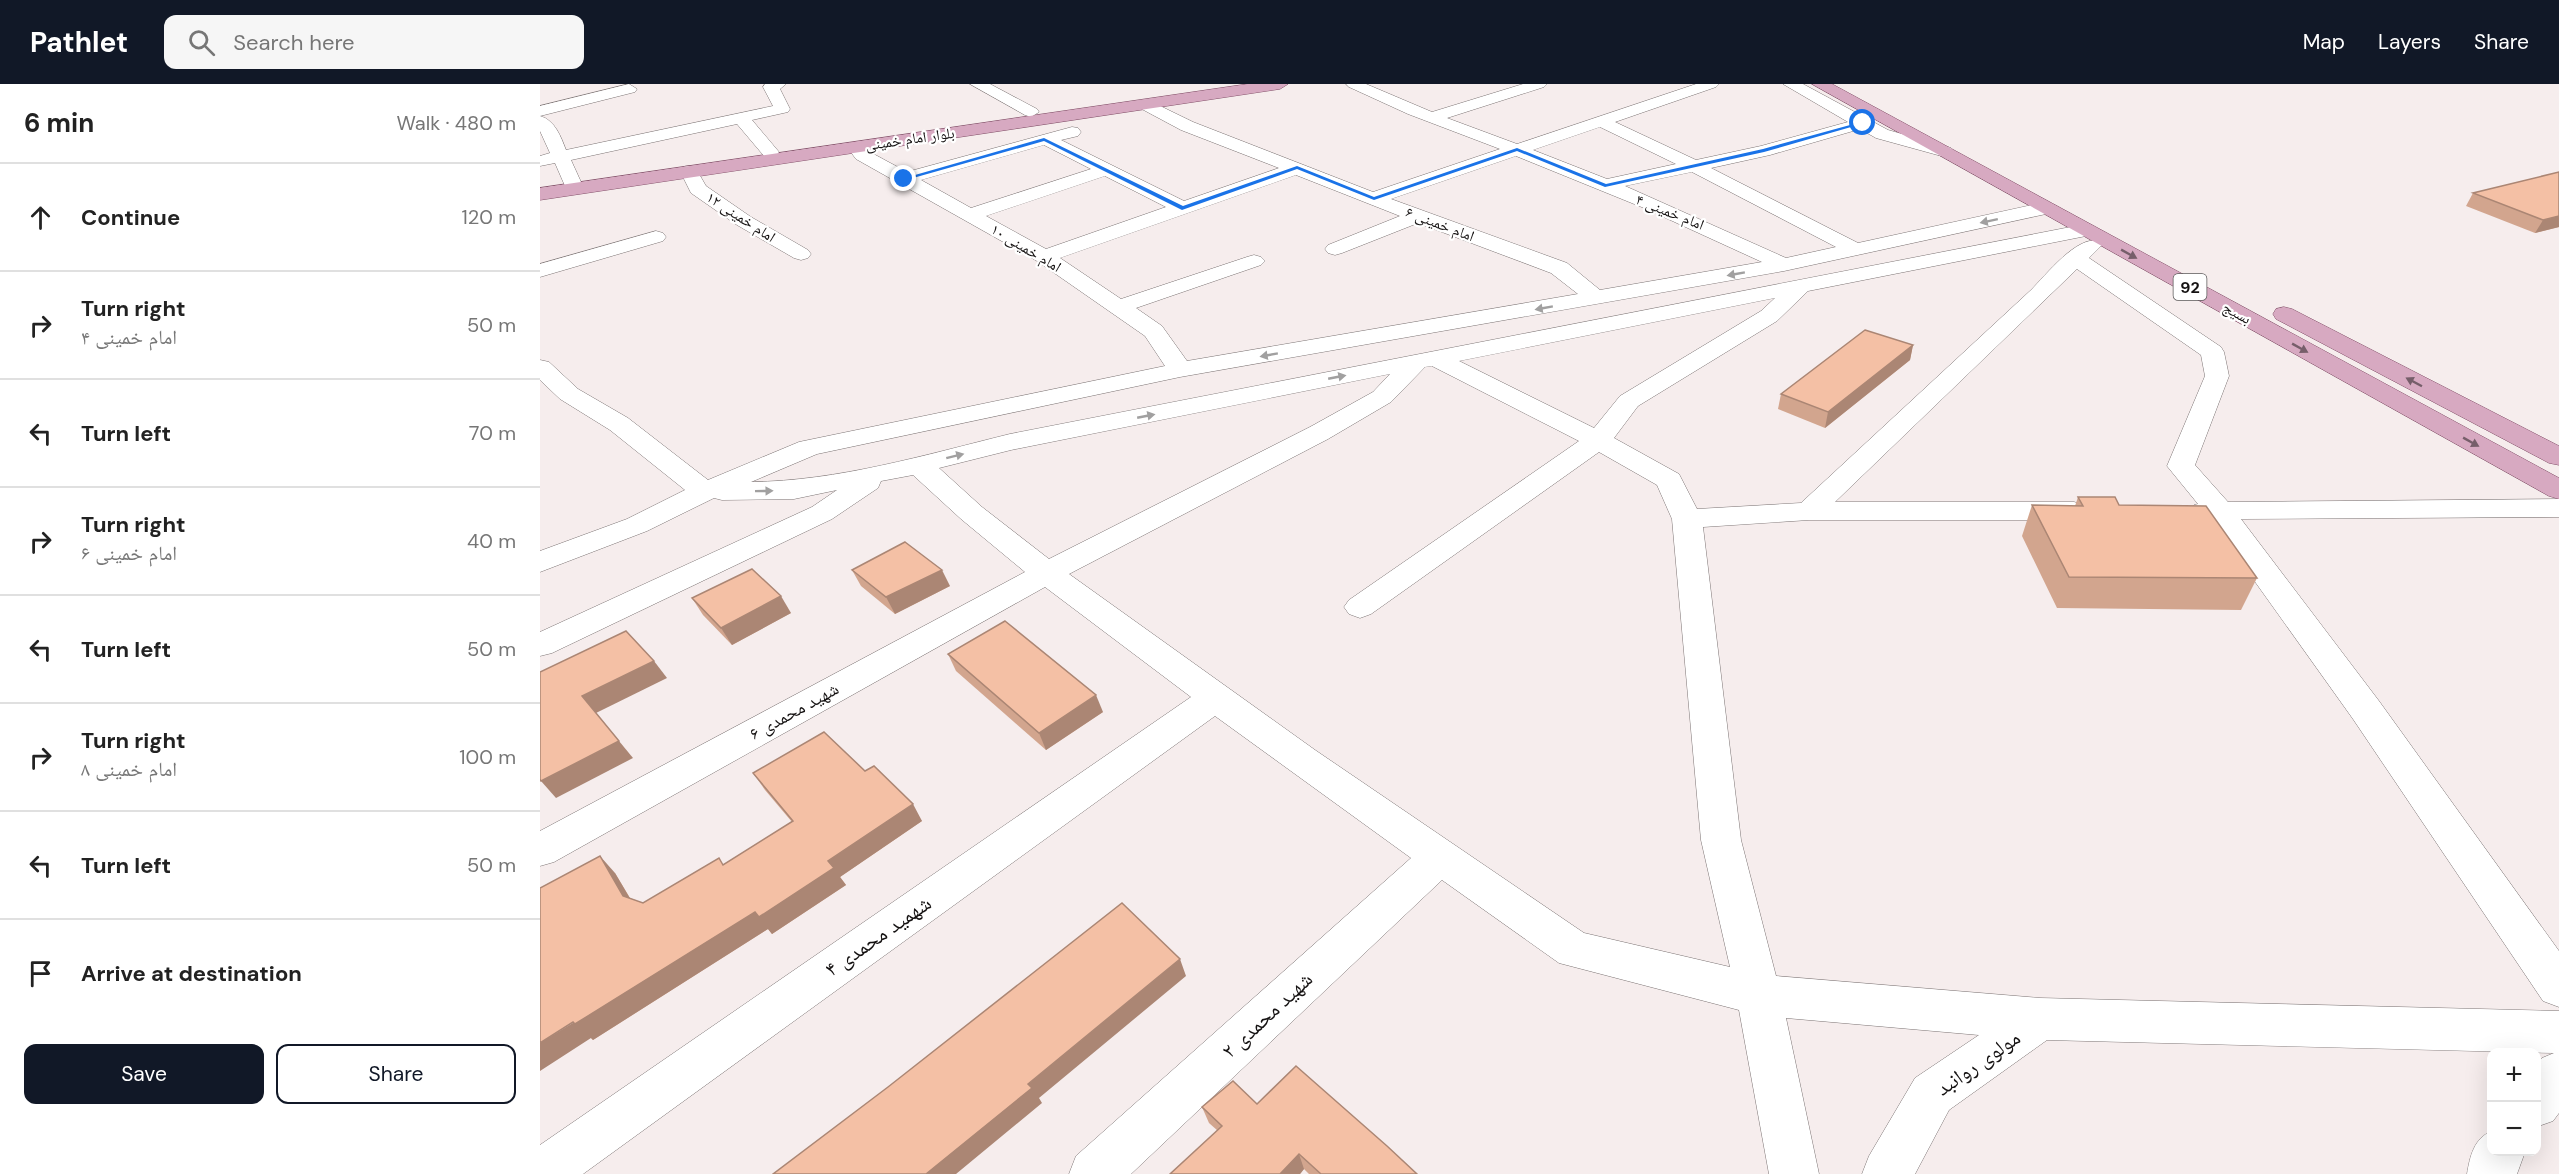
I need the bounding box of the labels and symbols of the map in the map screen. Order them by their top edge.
route start [1849,109,1875,135]
street label: بلوار امام خمینی [864,123,956,155]
route end [890,165,916,191]
street label: امام خمینی ۱۲ [702,187,780,247]
street label: امام خمینی ۴ [1633,189,1707,235]
street label: امام خمینی ۶ [1403,202,1477,246]
one-way arrow [1979,217,1998,226]
street label: امام خمینی ۱۰ [987,219,1065,277]
one-way arrow [2121,249,2138,259]
one-way arrow [1727,270,1746,279]
road number: 92 [2174,274,2206,300]
street label: بسیج [2219,297,2255,329]
one-way arrow [1535,303,1554,312]
one-way arrow [2292,343,2309,353]
one-way arrow [1260,350,1279,359]
one-way arrow [1328,372,1347,381]
one-way arrow [2405,377,2422,387]
one-way arrow [1137,411,1156,420]
one-way arrow [2462,437,2479,447]
one-way arrow [946,451,964,461]
one-way arrow [754,486,773,495]
street label: شهید محمدی ۶ [745,677,843,745]
street label: شهمید محمدی ۴ [819,889,937,983]
street label: شهید محمدی ۲ [1215,966,1319,1064]
street label: مولوی روانبد [1930,1024,2026,1102]

